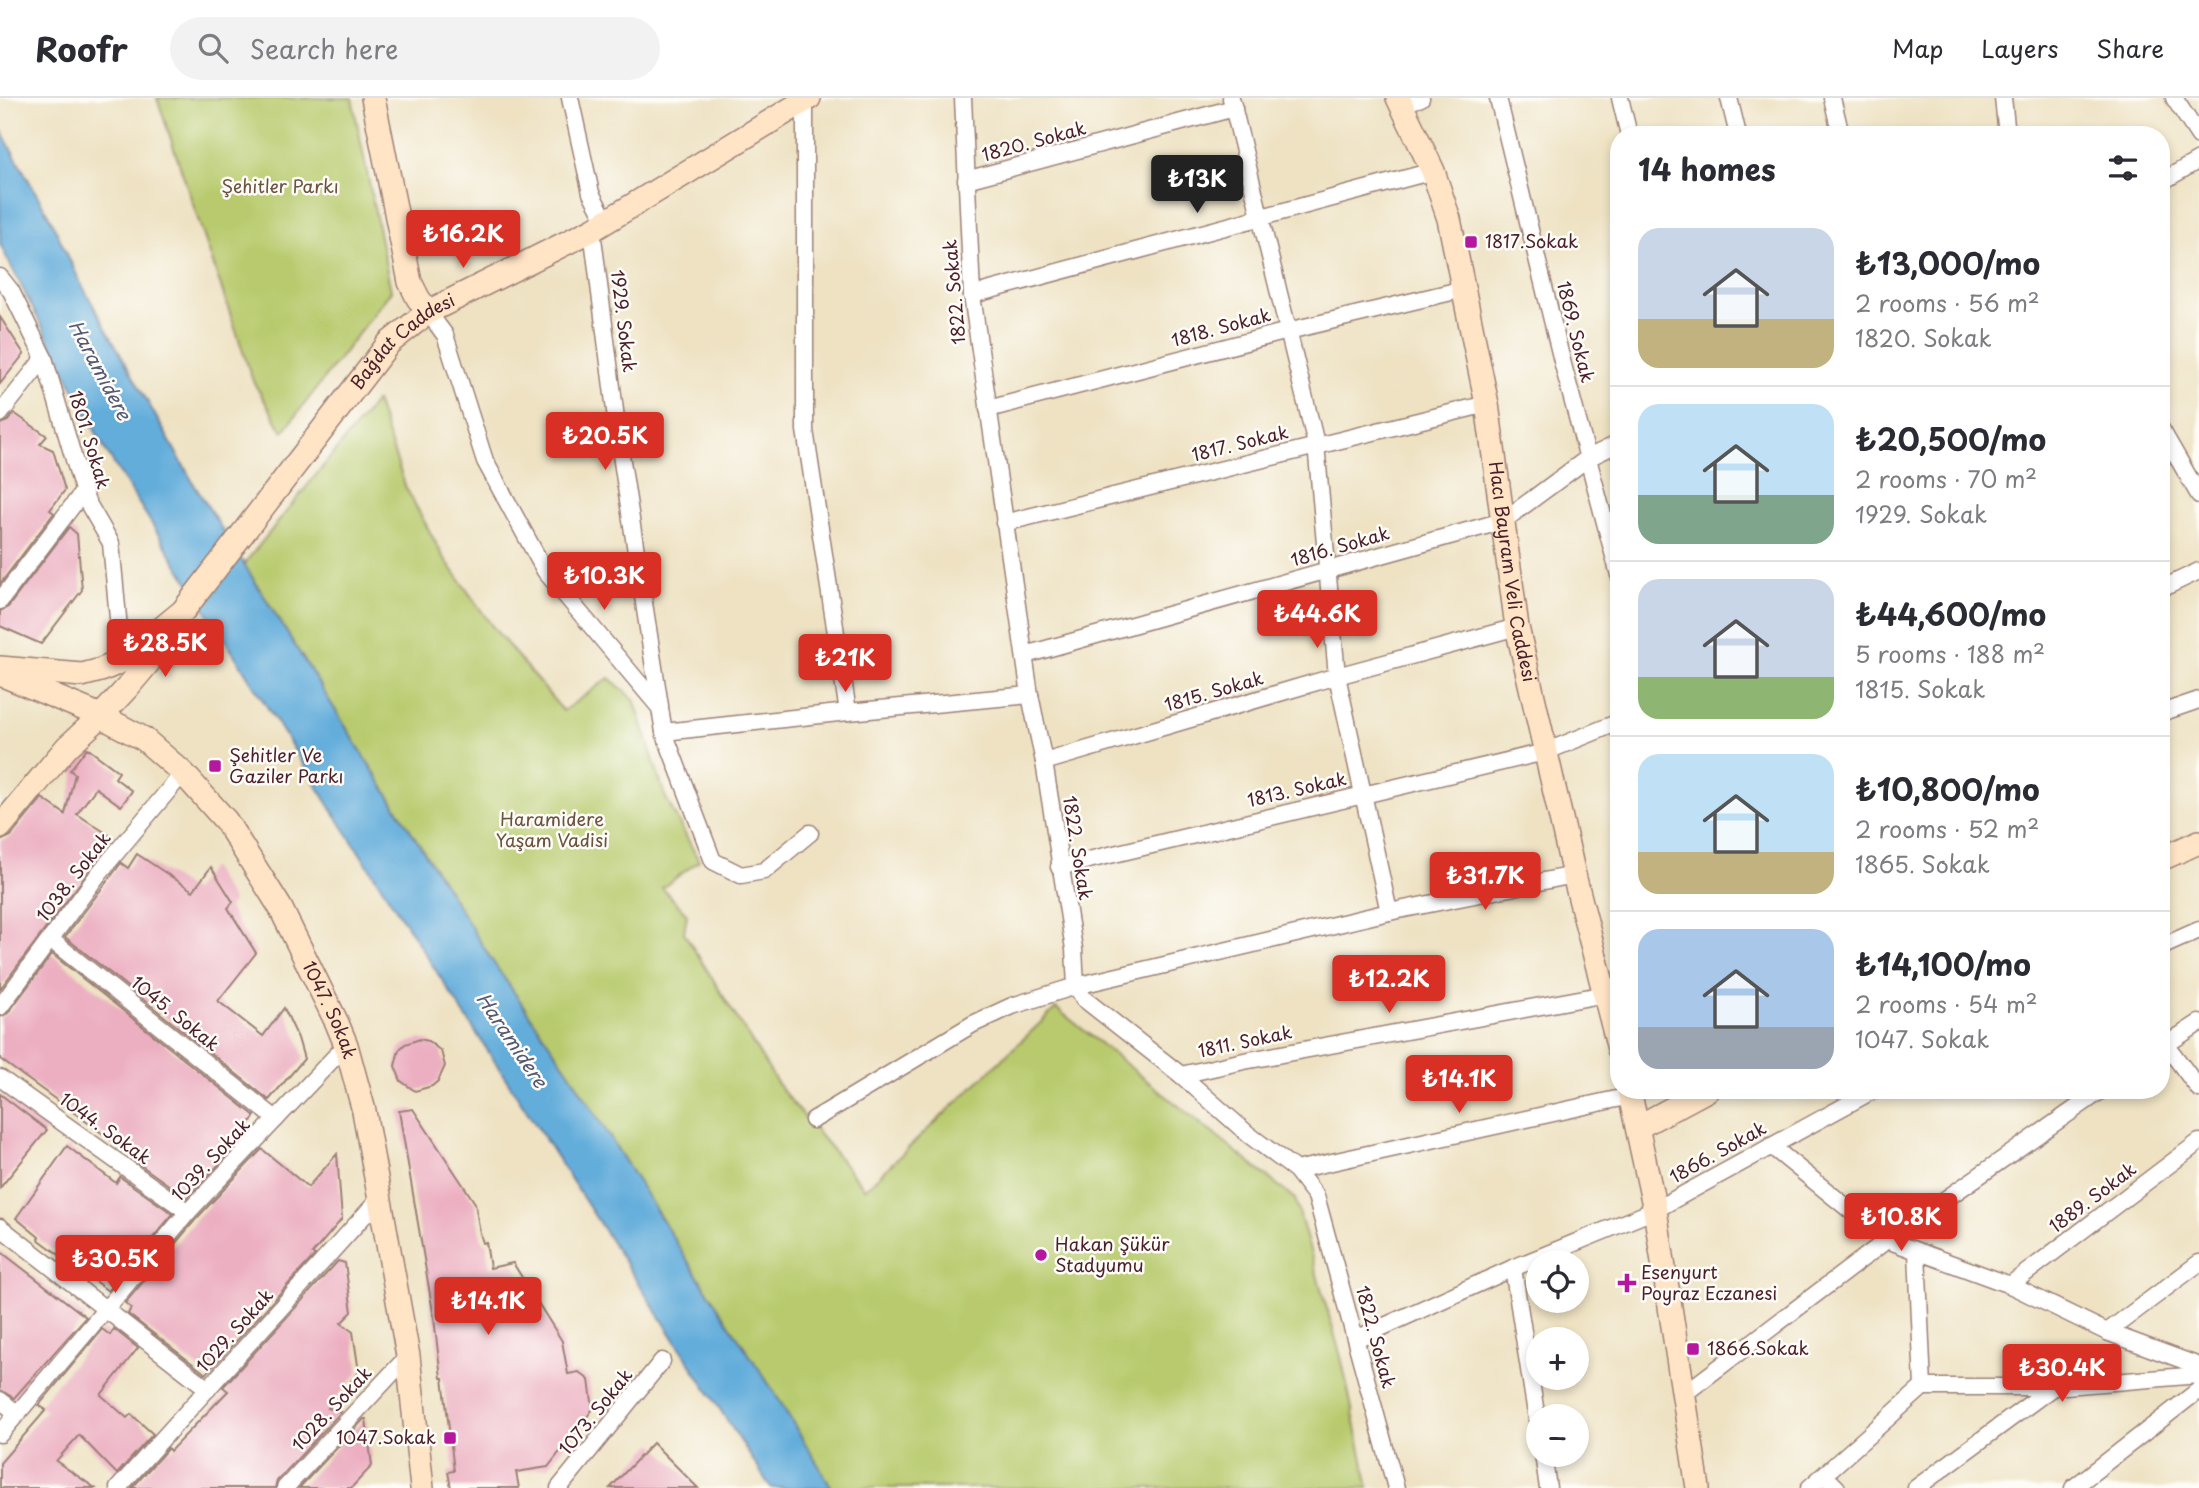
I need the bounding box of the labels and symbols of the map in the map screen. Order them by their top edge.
street label: 1820. Sokak [978,114,1089,167]
pin: ₺13K [1156,156,1238,215]
park label: Şehitler Parkı [221,172,339,199]
pin: ₺16.2K [406,211,520,270]
place label: 1817.Sokak [1485,227,1578,254]
marker: 1817.Sokak [1463,234,1479,250]
street label: 1822. Sokak [935,238,972,346]
street label: 1929. Sokak [605,268,644,374]
street label: 1869. Sokak [1551,278,1602,385]
street label: Bağdat Caddesi [343,286,459,395]
street label: 1818. Sokak [1168,300,1273,353]
water label: Haramidere [63,315,139,425]
street label: 1801. Sokak [63,387,118,492]
pin: ₺20.5K [548,412,662,472]
street label: 1817. Sokak [1189,418,1291,468]
street label: Hacı Bayram Veli Caddesi [1483,460,1544,684]
street label: 1816. Sokak [1287,519,1392,573]
pin: ₺10.3K [547,552,661,612]
pin: ₺44.6K [1260,590,1374,650]
pin: ₺28.5K [108,620,222,679]
pin: ₺21K [804,634,886,694]
street label: 1815. Sokak [1161,664,1266,718]
place label: Şehitler Ve Gaziler Parkı [229,741,343,789]
marker: Şehitler Ve Gaziler Parkı [207,758,223,774]
street label: 1813. Sokak [1245,764,1349,813]
street label: 1822. Sokak [1057,794,1100,902]
park label: Haramidere Yaşam Vadisi [496,805,608,853]
street label: 1038. Sokak [29,825,117,927]
pin: ₺31.7K [1428,852,1542,912]
street label: 1047. Sokak [296,956,364,1062]
pin: ₺12.2K [1332,956,1446,1015]
street label: 1045. Sokak [126,969,226,1057]
water label: Haramidere [471,986,555,1093]
street label: 1811. Sokak [1195,1017,1294,1064]
pin: ₺14.1K [1402,1056,1516,1115]
street label: 1044. Sokak [55,1085,157,1170]
street label: 1039. Sokak [164,1111,256,1207]
street label: 1866. Sokak [1664,1114,1771,1189]
street label: 1889. Sokak [2043,1155,2141,1239]
pin: ₺10.8K [1844,1194,1958,1253]
place label: Hakan Şükür Stadyumu [1055,1230,1170,1278]
pin: ₺30.5K [58,1236,172,1295]
marker: Hakan Şükür Stadyumu [1033,1247,1049,1263]
place label: Esenyurt Poyraz Eczanesi [1641,1258,1777,1306]
marker: Esenyurt Poyraz Eczanesi [1619,1275,1635,1291]
pin: ₺14.1K [431,1278,545,1337]
street label: 1029. Sokak [189,1282,279,1378]
street label: 1822. Sokak [1350,1282,1403,1391]
place label: 1866.Sokak [1707,1334,1809,1361]
marker: 1866.Sokak [1685,1341,1701,1357]
pin: ₺30.4K [2005,1344,2119,1404]
street label: 1028. Sokak [284,1359,377,1457]
street label: 1073. Sokak [552,1362,638,1460]
place label: 1047.Sokak [336,1423,436,1450]
marker: 1047.Sokak [442,1430,458,1446]

